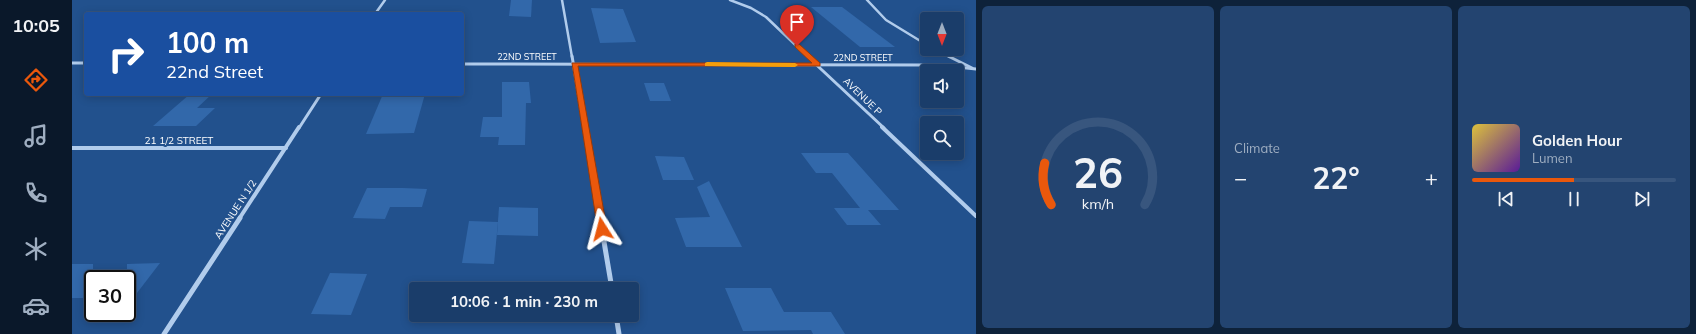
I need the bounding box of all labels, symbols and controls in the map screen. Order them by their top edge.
pin [780,5,814,46]
icon: arrive [786,11,808,33]
north arrow [920,12,964,56]
map controls [920,12,964,160]
text: 10:05 [12,14,60,37]
text: 100 m [166,25,249,60]
icon: right [100,28,152,80]
street label: 22ND STREET [497,51,557,62]
street label: 22ND STREET [833,52,893,63]
text: 22nd Street [166,60,263,83]
button: sound [920,64,964,108]
icon: directions [22,66,50,94]
street label: AVENUE P [840,75,885,119]
button: search [920,116,964,160]
icon: music [22,122,50,150]
text: Golden Hour [1532,131,1622,150]
street label: 21 1/2 STREET [145,134,213,147]
text: Climate [1234,140,1280,156]
text: 26 [1073,146,1123,198]
text: Lumen [1532,150,1573,166]
text: 22° [1312,159,1360,197]
text: − [1234,164,1247,192]
text: + [1425,164,1438,192]
street label: AVENUE N 1/2 [211,177,259,241]
icon: phone [22,179,50,207]
icon: previous [1495,188,1517,210]
icon: pause [1563,188,1585,210]
icon: next [1631,188,1653,210]
text: km/h [1082,195,1114,213]
position arrow [581,208,623,250]
icon: climate [22,235,50,263]
speed limit sign: 30 [84,270,136,322]
icon: car [22,292,50,320]
text: 10:06 · 1 min · 230 m [450,292,598,311]

